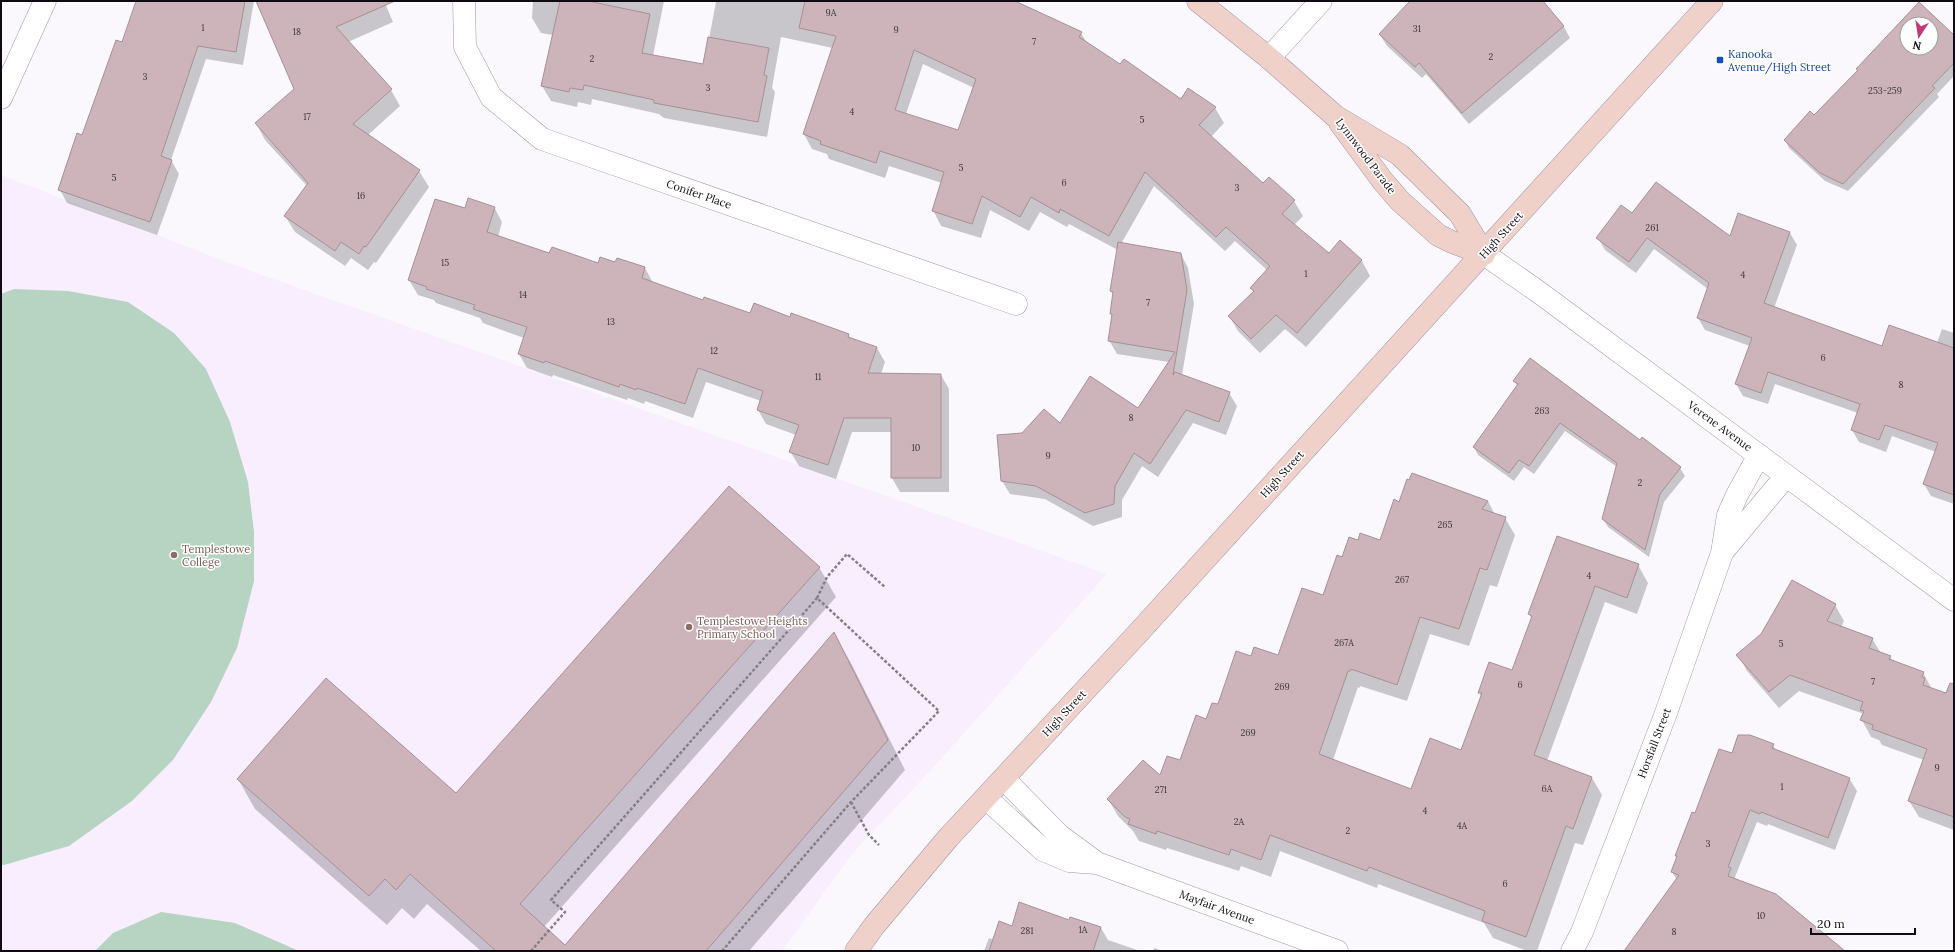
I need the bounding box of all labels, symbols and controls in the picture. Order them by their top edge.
house number: 9A [826,7,837,18]
north arrow [1899,16,1939,56]
house number: 1 [201,22,205,33]
house number: 31 [1413,23,1421,34]
house number: 9 [893,24,899,35]
house number: 18 [293,26,301,37]
house number: 7 [1032,36,1036,47]
text: N [1911,38,1923,54]
place label: Kanooka Avenue/High Street [1727,47,1832,75]
house number: 2 [1489,51,1494,62]
house number: 2 [590,53,595,64]
marker: Kanooka Avenue/High Street [1715,55,1725,65]
house number: 3 [142,71,148,82]
house number: 3 [705,82,711,93]
house number: 253-259 [1868,85,1902,96]
house number: 4 [850,106,855,117]
house number: 17 [303,111,311,122]
house number: 5 [1140,114,1145,125]
street label: Lynnwood Parade [1333,115,1399,197]
house number: 5 [959,162,964,173]
house number: 5 [112,172,117,183]
street label: Conifer Place [664,176,734,212]
house number: 6 [1061,177,1067,188]
house number: 3 [1234,182,1240,193]
house number: 16 [357,190,365,201]
street label: High Street [1476,208,1526,261]
house number: 261 [1645,222,1659,233]
house number: 15 [441,257,449,268]
house number: 1 [1304,268,1308,279]
house number: 4 [1741,269,1746,280]
house number: 14 [519,289,527,300]
house number: 7 [1146,297,1150,308]
house number: 13 [607,316,615,327]
house number: 12 [710,345,718,356]
house number: 6 [1820,352,1826,363]
house number: 11 [815,371,821,382]
house number: 8 [1898,379,1904,390]
street label: Verene Avenue [1684,397,1755,454]
house number: 263 [1534,405,1550,416]
house number: 8 [1128,412,1134,423]
house number: 10 [912,442,921,453]
street label: High Street [1257,447,1307,500]
house number: 9 [1045,450,1051,461]
house number: 2 [1638,477,1643,488]
house number: 265 [1438,519,1453,530]
place label: Templestowe College [182,542,250,569]
marker: Templestowe College [169,550,179,560]
house number: 4 [1587,570,1592,581]
house number: 267 [1395,574,1409,585]
place label: Templestowe Heights Primary School [697,614,808,641]
marker: Templestowe Heights Primary School [684,622,694,632]
house number: 267A [1334,637,1354,648]
house number: 5 [1779,638,1784,649]
house number: 7 [1871,676,1875,687]
house number: 6 [1517,679,1523,690]
house number: 269 [1274,681,1290,692]
street label: High Street [1039,686,1090,739]
street label: Horsfall Street [1634,705,1674,780]
house number: 269 [1240,727,1256,738]
house number: 9 [1934,762,1940,773]
house number: 1 [1780,781,1784,792]
house number: 6A [1542,783,1553,794]
house number: 271 [1155,784,1167,795]
house number: 4 [1423,805,1428,816]
house number: 2A [1234,816,1245,827]
house number: 4A [1457,820,1468,831]
house number: 2 [1346,825,1351,836]
house number: 3 [1705,838,1711,849]
house number: 6 [1502,878,1508,889]
street label: Mayfair Avenue [1178,887,1257,927]
house number: 10 [1757,910,1766,921]
scale bar [1811,910,1915,936]
text: 20 m [1817,916,1845,931]
house number: 1A [1078,924,1088,935]
house number: 281 [1020,925,1034,936]
house number: 8 [1671,926,1677,937]

